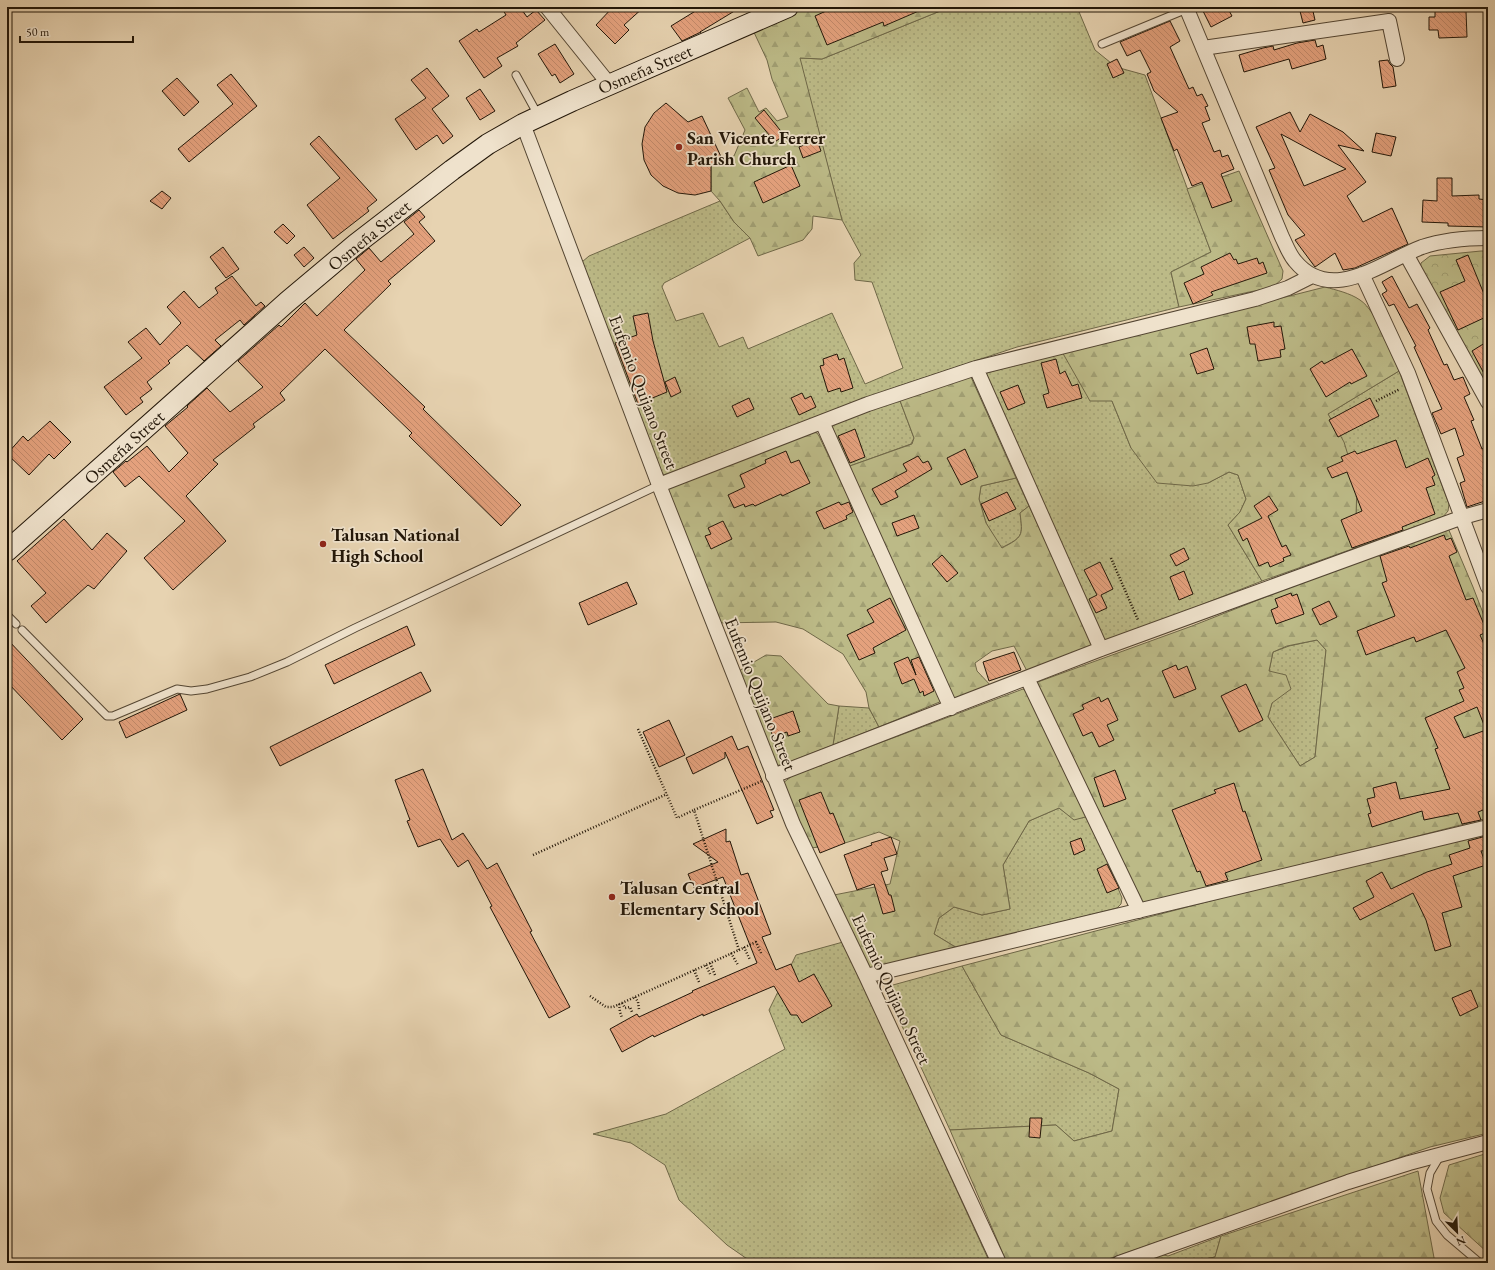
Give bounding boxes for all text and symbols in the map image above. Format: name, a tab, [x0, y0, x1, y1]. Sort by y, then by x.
scale bar	[20, 18, 133, 44]
text: 50 m	[26, 24, 50, 40]
street label: Osmeña Street	[594, 39, 696, 99]
place label: San Vicente Ferrer Parish Church	[687, 126, 826, 170]
marker: San Vicente Ferrer Parish Church	[674, 142, 684, 152]
street label: Osmeña Street	[323, 194, 416, 276]
street label: Eufemio Quijano Street	[604, 312, 684, 473]
street label: Osmeña Street	[79, 405, 169, 489]
place label: Talusan National High School	[331, 523, 460, 567]
marker: Talusan National High School	[318, 539, 328, 549]
street label: Eufemio Quijano Street	[720, 614, 802, 774]
place label: Talusan Central Elementary School	[620, 876, 759, 920]
marker: Talusan Central Elementary School	[607, 892, 617, 902]
street label: Eufemio Quijano Street	[847, 910, 937, 1068]
north arrow	[1437, 1212, 1477, 1252]
text: N	[1454, 1233, 1468, 1249]

